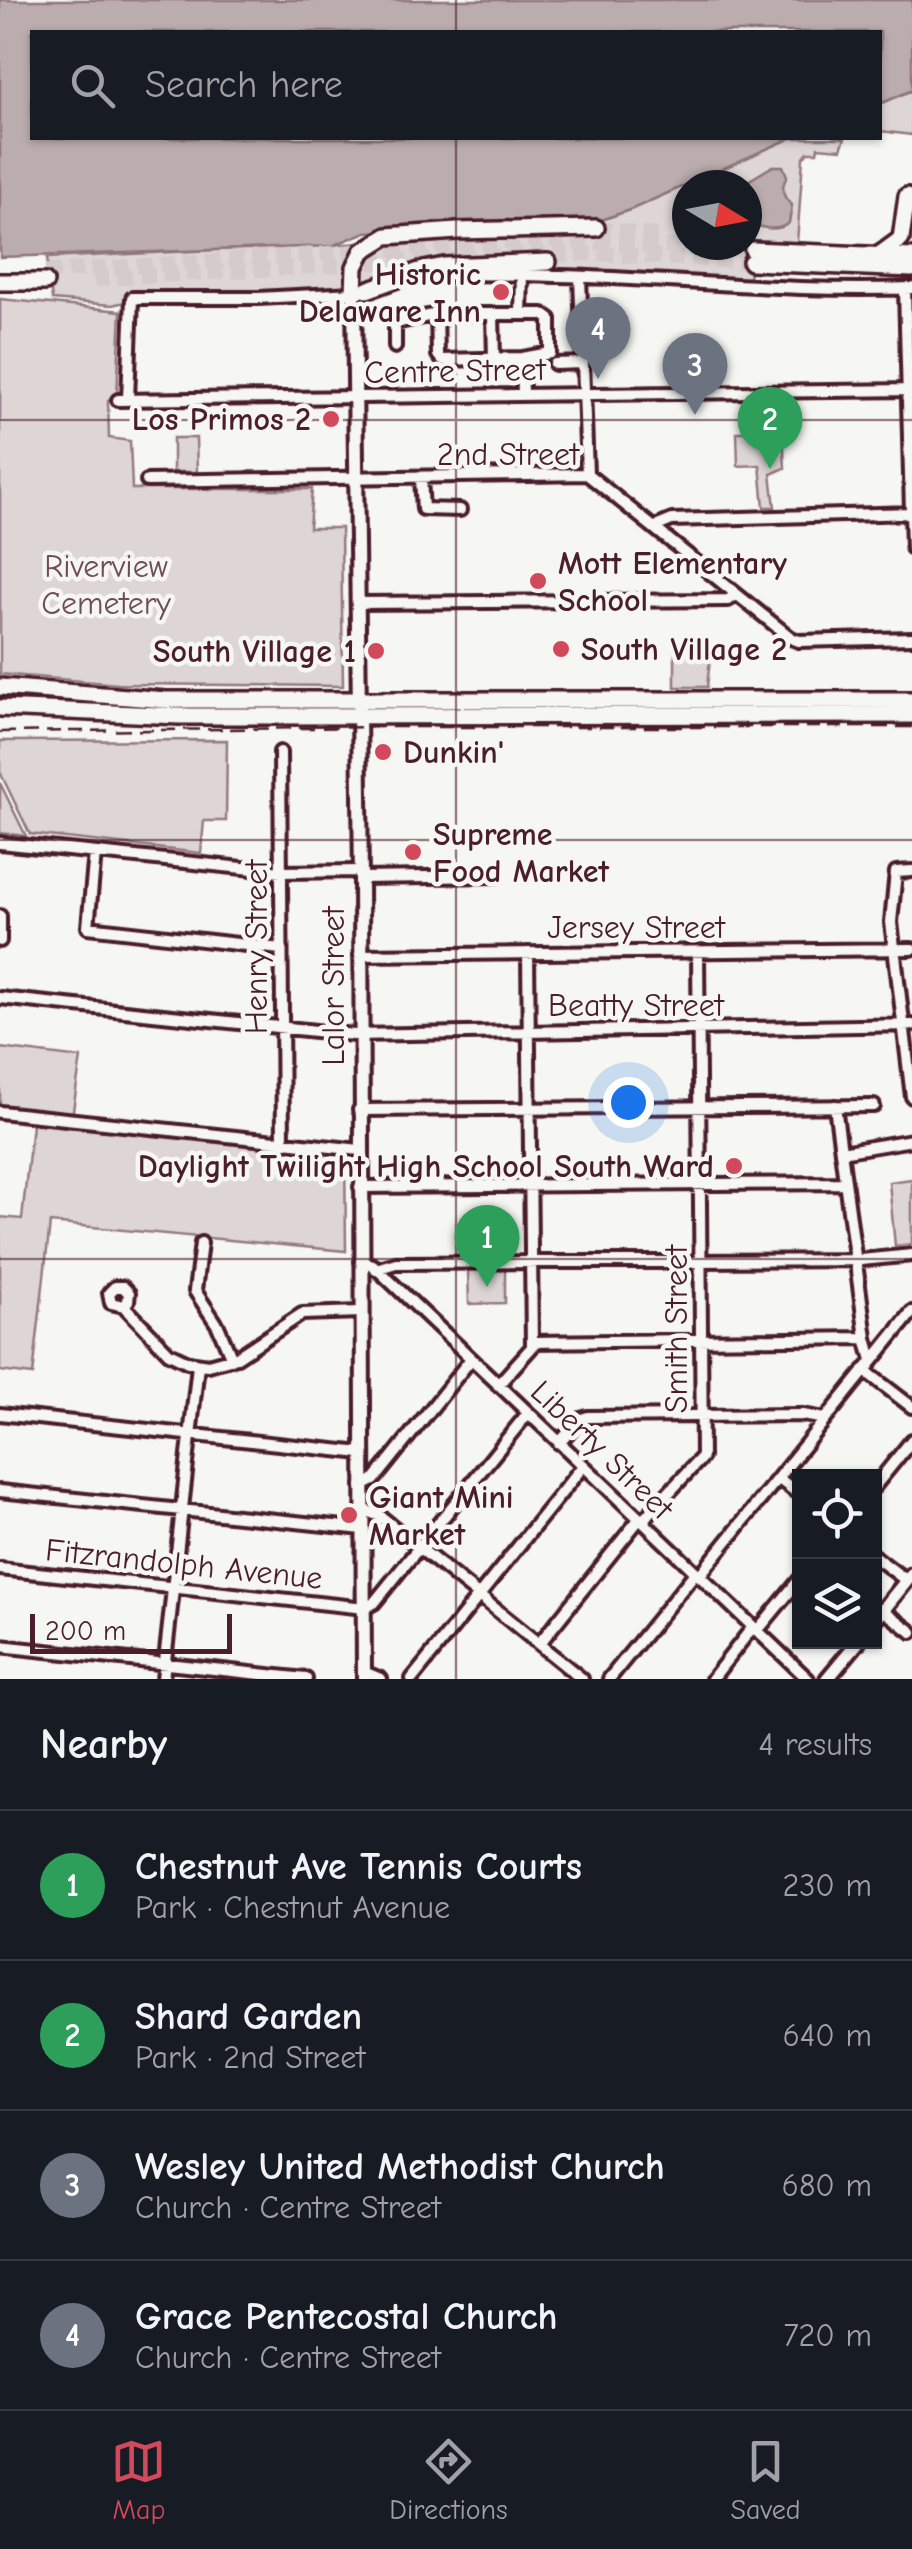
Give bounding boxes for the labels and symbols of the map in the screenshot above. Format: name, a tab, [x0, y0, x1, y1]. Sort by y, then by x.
north arrow	[672, 170, 762, 260]
place label: Historic Delaware Inn	[299, 256, 481, 330]
marker: Historic Delaware Inn	[490, 281, 512, 303]
pin: 4	[566, 296, 630, 379]
pin: 3	[662, 332, 728, 415]
street label: Centre Street	[364, 351, 547, 391]
pin: 2	[738, 386, 802, 469]
place label: Los Primos 2	[132, 401, 311, 438]
marker: Los Primos 2	[320, 408, 342, 430]
street label: 2nd Street	[437, 436, 580, 473]
place label: Mott Elementary School	[558, 545, 787, 619]
park label: Riverview Cemetery	[41, 548, 171, 622]
marker: Mott Elementary School	[527, 570, 549, 592]
place label: South Village 2	[581, 631, 787, 668]
place label: South Village 1	[153, 633, 356, 670]
marker: South Village 2	[550, 638, 572, 660]
marker: South Village 1	[365, 640, 387, 662]
place label: Dunkin'	[403, 734, 504, 771]
marker: Dunkin'	[372, 741, 394, 763]
place label: Supreme Food Market	[433, 816, 610, 890]
marker: Supreme Food Market	[402, 841, 424, 863]
street label: Henry Street	[238, 859, 275, 1034]
street label: Lalor Street	[315, 905, 352, 1066]
street label: Jersey Street	[547, 909, 726, 946]
street label: Beatty Street	[548, 987, 725, 1024]
your location	[603, 1077, 654, 1128]
place label: Daylight Twilight High School South Ward	[138, 1148, 714, 1185]
marker: Daylight Twilight High School South Ward	[723, 1155, 745, 1177]
pin: 1	[454, 1204, 520, 1287]
street label: Smith Street	[658, 1244, 695, 1413]
street label: Liberty Street	[523, 1373, 681, 1528]
place label: Giant Mini Market	[369, 1479, 514, 1553]
marker: Giant Mini Market	[338, 1504, 360, 1526]
street label: Fitzrandolph Avenue	[44, 1531, 324, 1597]
scale bar	[30, 1609, 232, 1654]

